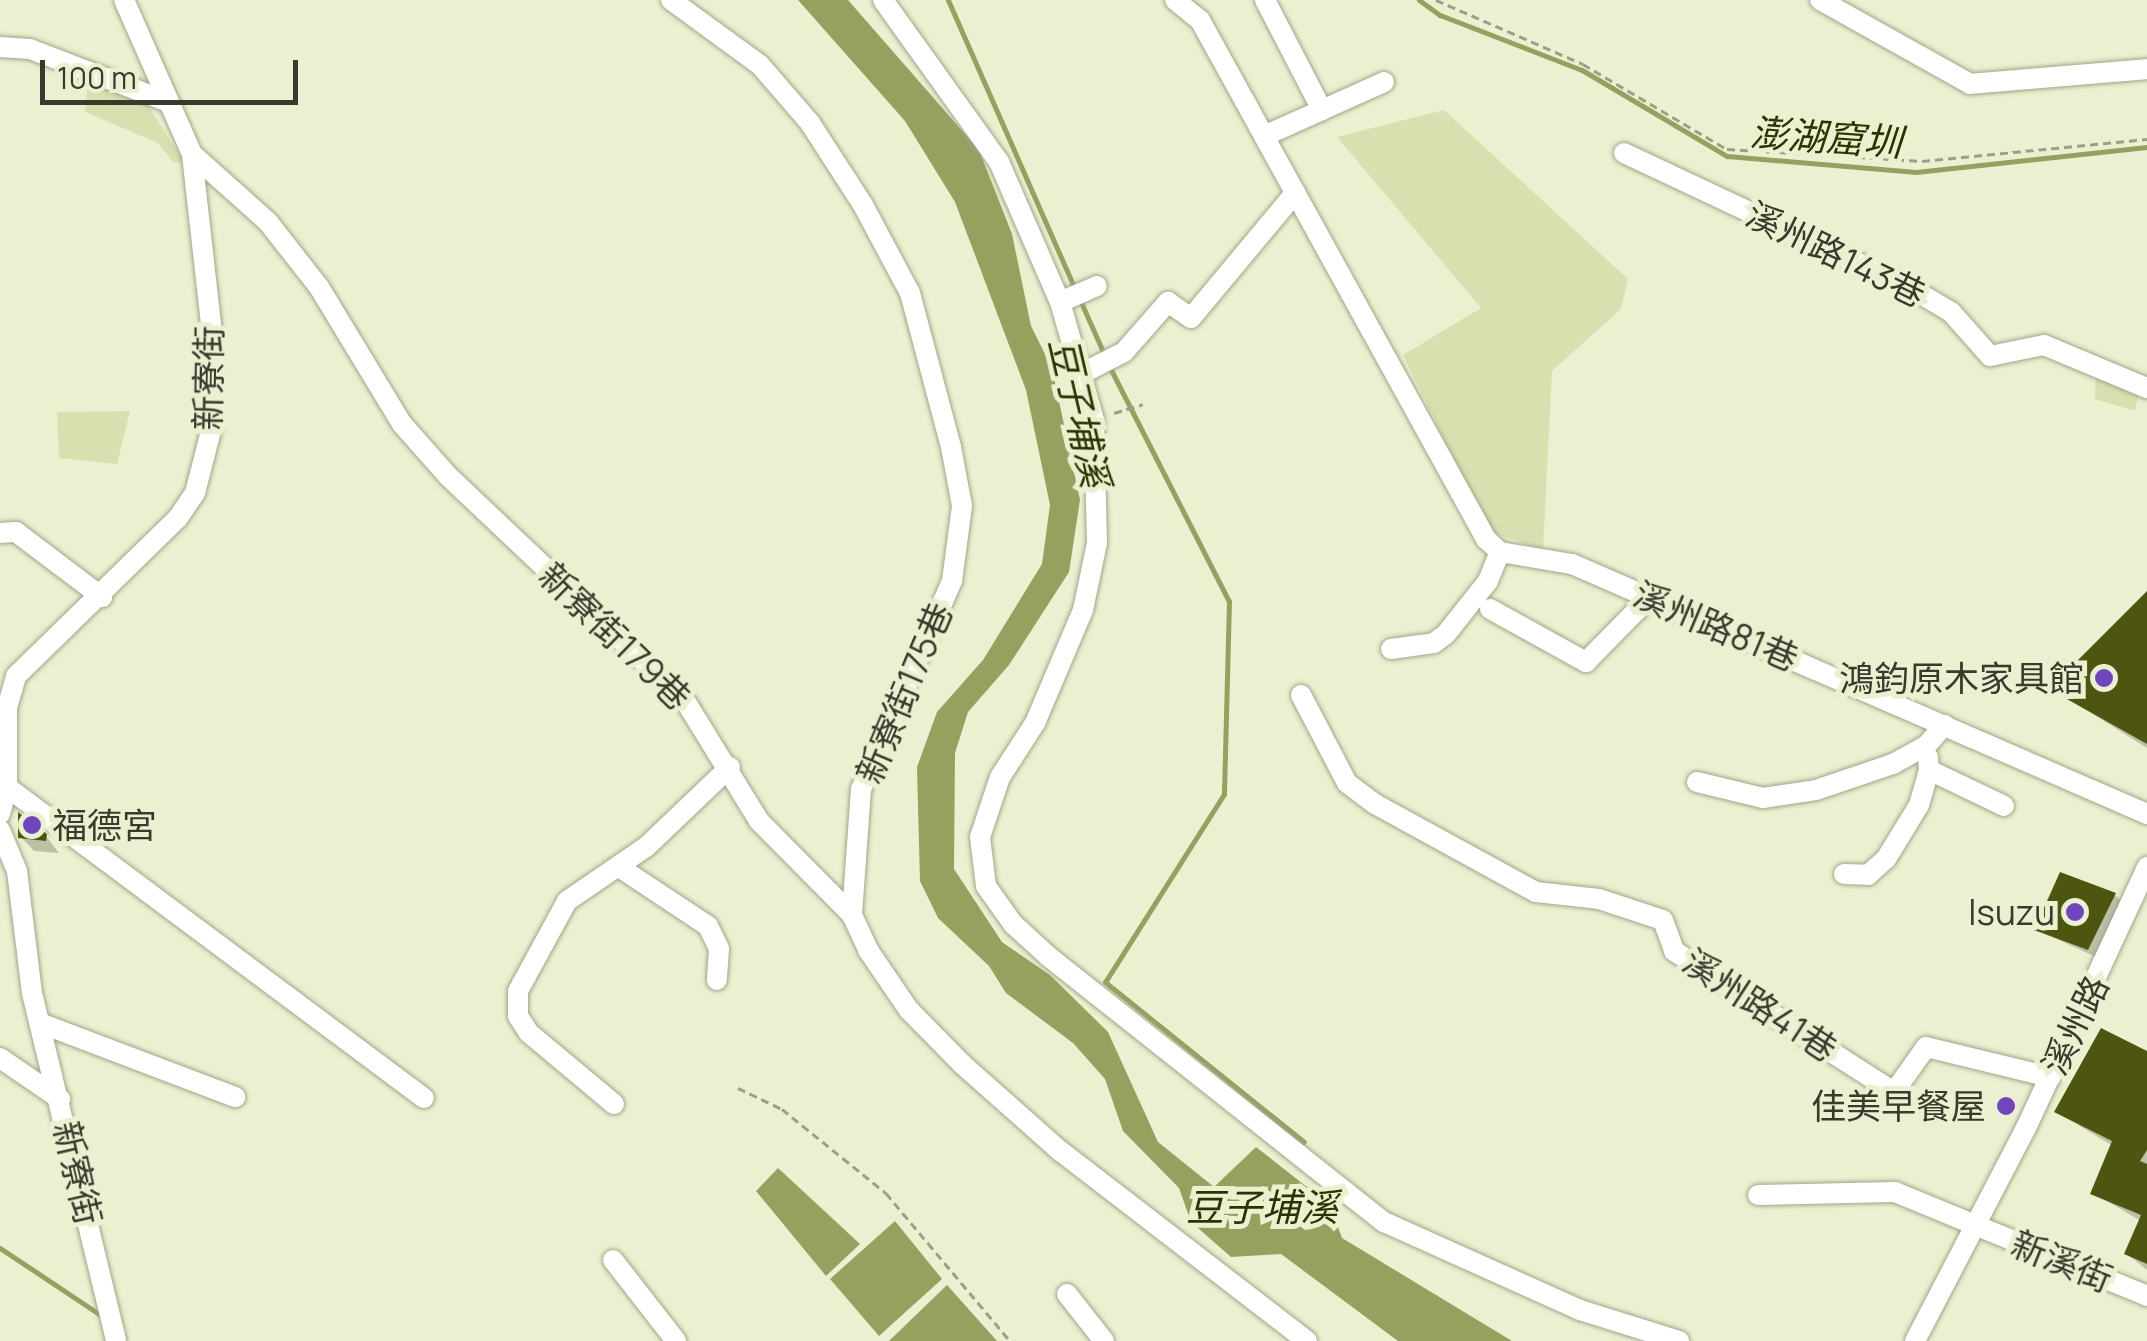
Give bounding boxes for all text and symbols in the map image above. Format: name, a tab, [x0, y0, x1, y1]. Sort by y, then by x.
scale bar	[45, 40, 302, 102]
text: 100 m	[57, 57, 137, 98]
water label: 澎湖窟圳	[1749, 109, 1903, 165]
street label: 溪州路143巷	[1740, 193, 1932, 315]
street label: 新寮街	[186, 325, 230, 431]
water label: 豆子埔溪	[1041, 333, 1119, 491]
street label: 新寮街179巷	[531, 554, 699, 718]
street label: 溪州路81巷	[1628, 573, 1804, 679]
street label: 新寮街175巷	[847, 597, 961, 789]
place label: 鴻鈞原木家具館	[1839, 657, 2084, 699]
marker: 鴻鈞原木家具館	[2093, 667, 2115, 689]
place label: 福德宮	[52, 804, 157, 846]
marker: 福德宮	[21, 814, 43, 836]
place label: Isuzu	[1968, 891, 2055, 933]
marker: Isuzu	[2064, 901, 2086, 923]
street label: 溪州路41巷	[1675, 940, 1845, 1070]
street label: 溪州路	[2033, 969, 2117, 1081]
place label: 佳美早餐屋	[1811, 1085, 1986, 1127]
marker: 佳美早餐屋	[1995, 1095, 2017, 1117]
street label: 新寮街	[46, 1117, 110, 1229]
water label: 豆子埔溪	[1186, 1184, 1338, 1230]
street label: 新溪街	[2005, 1222, 2119, 1300]

